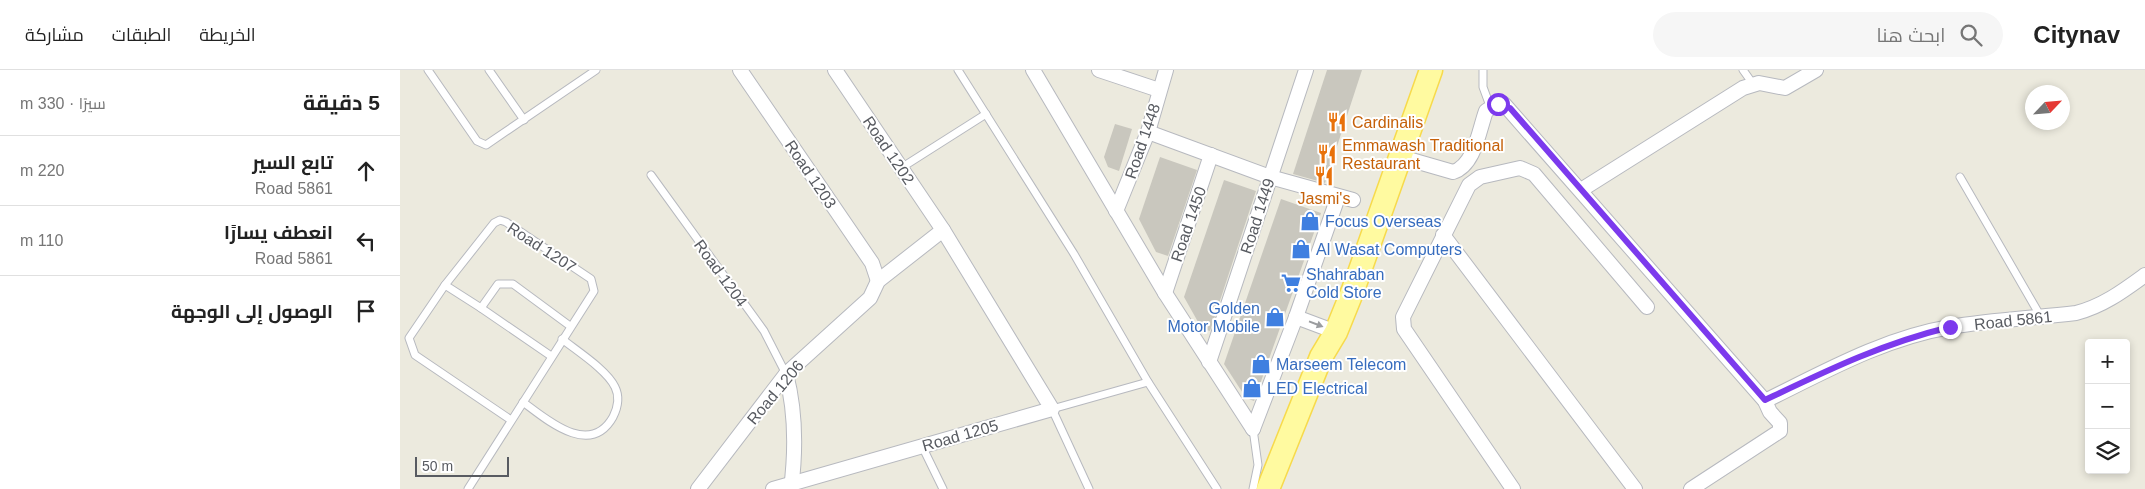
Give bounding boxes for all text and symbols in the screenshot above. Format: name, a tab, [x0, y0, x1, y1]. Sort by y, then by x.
search box	[1653, 12, 2003, 57]
icon: search	[1957, 21, 1985, 49]
text: Citynav	[2033, 21, 2120, 48]
text: مشاركة	[25, 25, 84, 45]
text: الطبقات	[112, 25, 171, 45]
text: الخريطة	[199, 25, 256, 45]
text: ابحث هنا	[1877, 25, 1945, 46]
north arrow	[2025, 85, 2070, 130]
text: 5 دقيقة	[303, 91, 380, 114]
route start	[1487, 93, 1510, 116]
text: سيرًا · 330 m	[20, 95, 106, 112]
street label: Road 1448	[1122, 101, 1163, 181]
restaurant icon: Cardinalis	[1326, 111, 1348, 133]
street label: Road 1202	[860, 113, 918, 188]
place label: Cardinalis	[1352, 114, 1423, 131]
street label: Road 1203	[782, 137, 840, 212]
place label: Emmawash Traditional Restaurant	[1342, 137, 1504, 172]
restaurant icon: Emmawash Traditional Restaurant	[1316, 143, 1338, 165]
text: تابع السير	[252, 152, 333, 173]
icon: ahead	[352, 157, 380, 185]
text: 220 m	[20, 162, 64, 179]
restaurant icon: Jasmi's	[1313, 165, 1335, 187]
street label: Road 1449	[1237, 176, 1278, 256]
text: Road 5861	[255, 180, 333, 197]
street label: Road 1450	[1168, 184, 1209, 264]
place label: Jasmi's	[1298, 190, 1350, 207]
shop icon: Focus Overseas	[1299, 210, 1321, 232]
place label: Focus Overseas	[1325, 213, 1441, 230]
street label: Road 1207	[504, 219, 579, 276]
text: انعطف يسارًا	[224, 222, 333, 243]
icon: left	[352, 227, 380, 255]
text: 110 m	[20, 232, 63, 249]
street label: Road 1204	[691, 237, 751, 310]
shop icon: Al Wasat Computers	[1290, 238, 1312, 260]
place label: Al Wasat Computers	[1316, 241, 1462, 258]
text: Road 5861	[255, 250, 333, 267]
place label: Shahraban Cold Store	[1306, 266, 1384, 301]
supermarket icon: Shahraban Cold Store	[1280, 272, 1302, 294]
icon: arrive	[352, 297, 380, 325]
place label: Golden Motor Mobile	[1168, 300, 1260, 335]
text: الوصول إلى الوجهة	[171, 301, 333, 322]
shop icon: Golden Motor Mobile	[1264, 306, 1286, 328]
street label: Road 5861	[1973, 308, 2053, 333]
route end	[1939, 316, 1962, 339]
one-way arrow	[1309, 320, 1324, 328]
map controls	[2085, 339, 2130, 474]
button: +	[2085, 339, 2130, 384]
shop icon: Marseem Telecom	[1250, 353, 1272, 375]
place label: Marseem Telecom	[1276, 356, 1406, 373]
street label: Road 1206	[744, 357, 807, 428]
shop icon: LED Electrical	[1241, 377, 1263, 399]
place label: LED Electrical	[1267, 380, 1367, 397]
button: −	[2085, 384, 2130, 429]
street label: Road 1205	[920, 416, 1000, 454]
button: layers	[2085, 429, 2130, 474]
scale bar	[415, 454, 509, 477]
text: 50 m	[422, 458, 453, 474]

